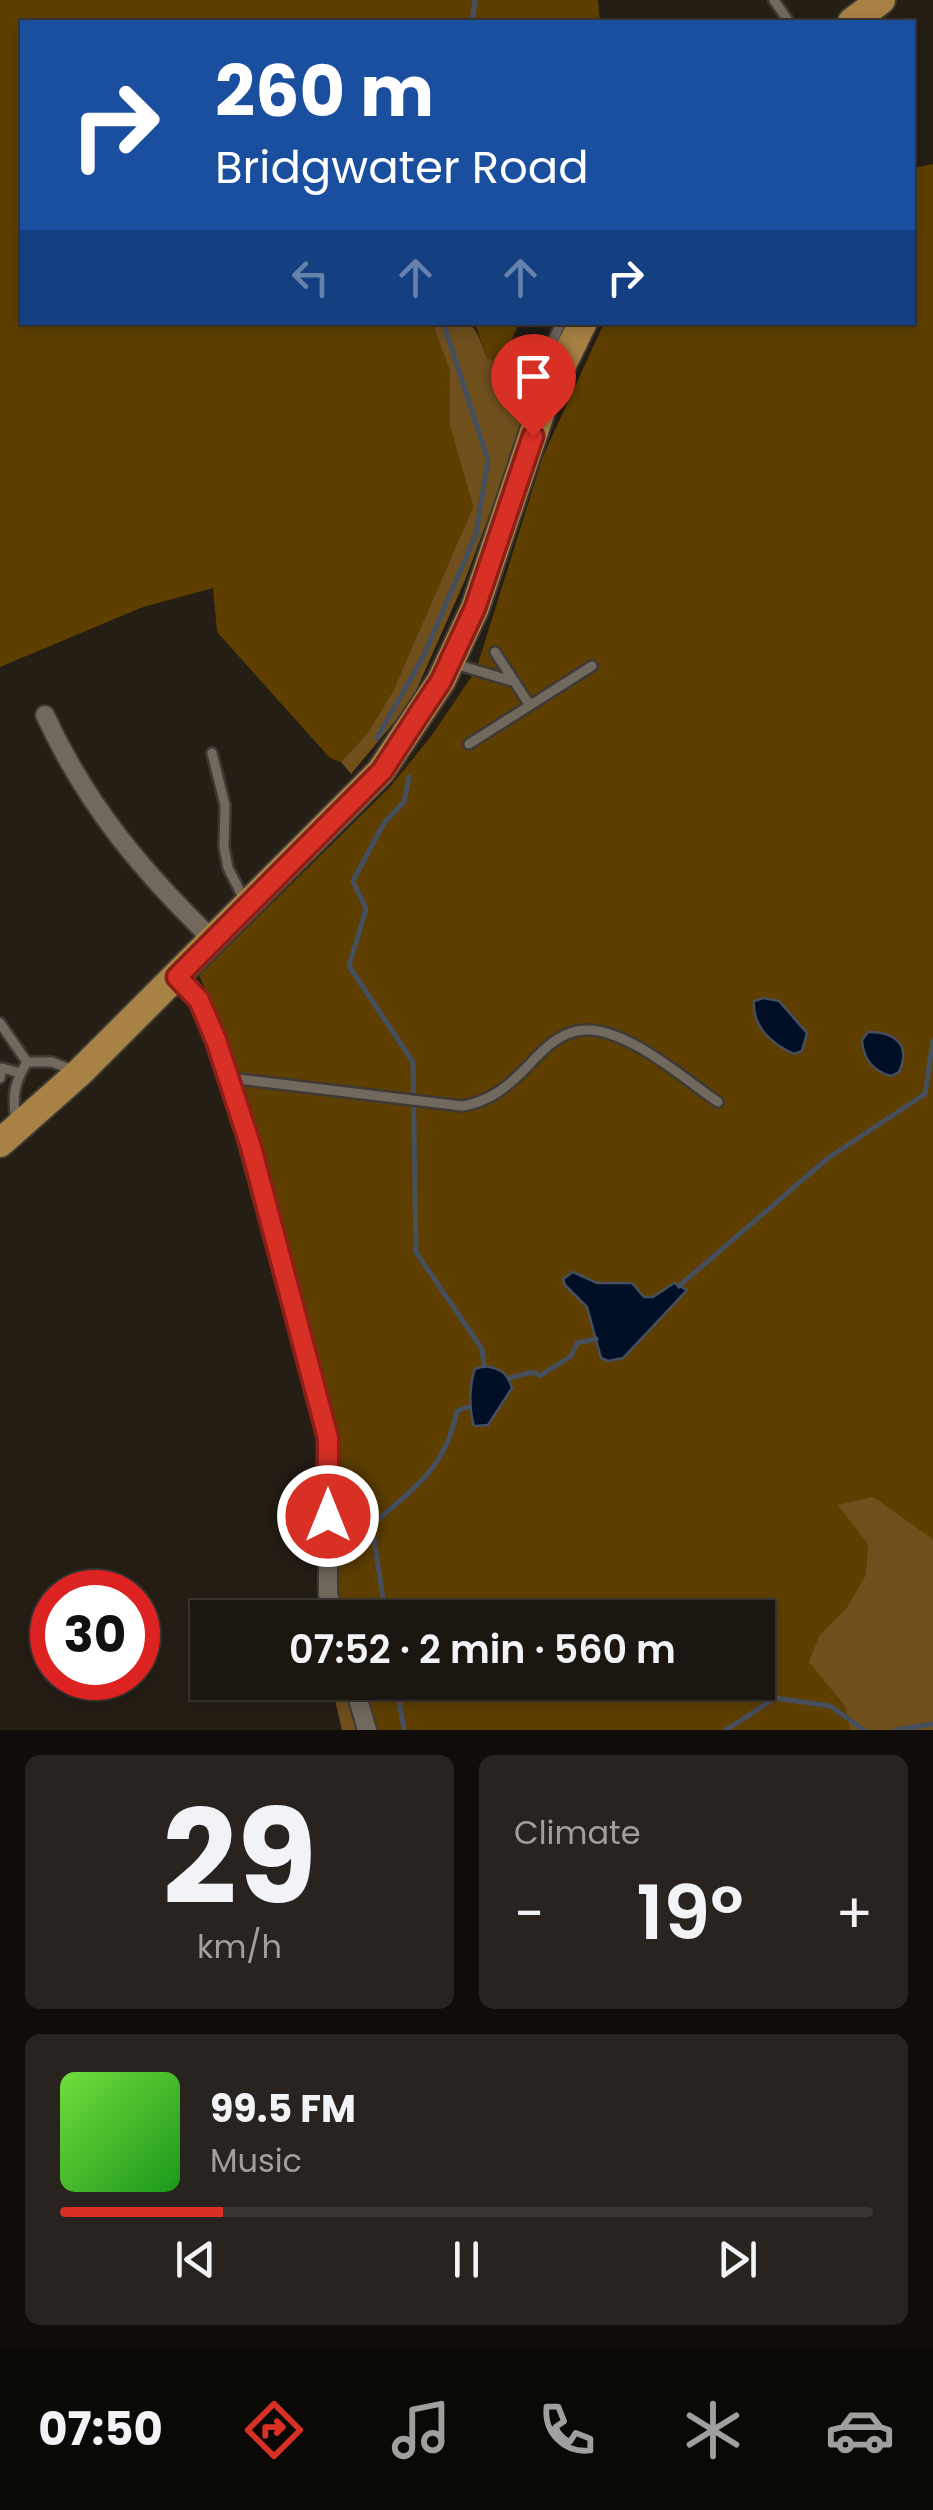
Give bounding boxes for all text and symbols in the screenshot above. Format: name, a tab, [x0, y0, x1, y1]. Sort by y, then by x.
text: 260 m	[215, 42, 434, 141]
icon: right	[50, 60, 180, 190]
text: Bridgwater Road	[215, 136, 589, 199]
icon: left	[283, 250, 338, 305]
icon: ahead	[388, 250, 443, 305]
icon: ahead	[493, 250, 548, 305]
icon: right	[598, 250, 653, 305]
pin	[491, 334, 576, 437]
icon: arrive	[506, 349, 561, 404]
position arrow	[276, 1464, 380, 1568]
speed limit sign: 30	[30, 1570, 160, 1700]
text: 07:52 · 2 min · 560 m	[289, 1623, 676, 1676]
text: 29	[162, 1766, 317, 1949]
text: Climate	[514, 1810, 641, 1855]
text: 19°	[636, 1860, 744, 1965]
text: −	[514, 1875, 544, 1952]
text: +	[835, 1875, 873, 1952]
text: km/h	[197, 1924, 282, 1969]
text: 99.5 FM	[210, 2082, 356, 2135]
text: Music	[210, 2138, 302, 2183]
icon: previous	[168, 2232, 223, 2287]
icon: pause	[439, 2232, 494, 2287]
icon: next	[710, 2232, 765, 2287]
icon: directions	[239, 2395, 309, 2465]
icon: music	[386, 2395, 456, 2465]
icon: phone	[532, 2395, 602, 2465]
icon: climate	[678, 2395, 748, 2465]
icon: car	[825, 2395, 895, 2465]
text: 07:50	[38, 2398, 163, 2461]

